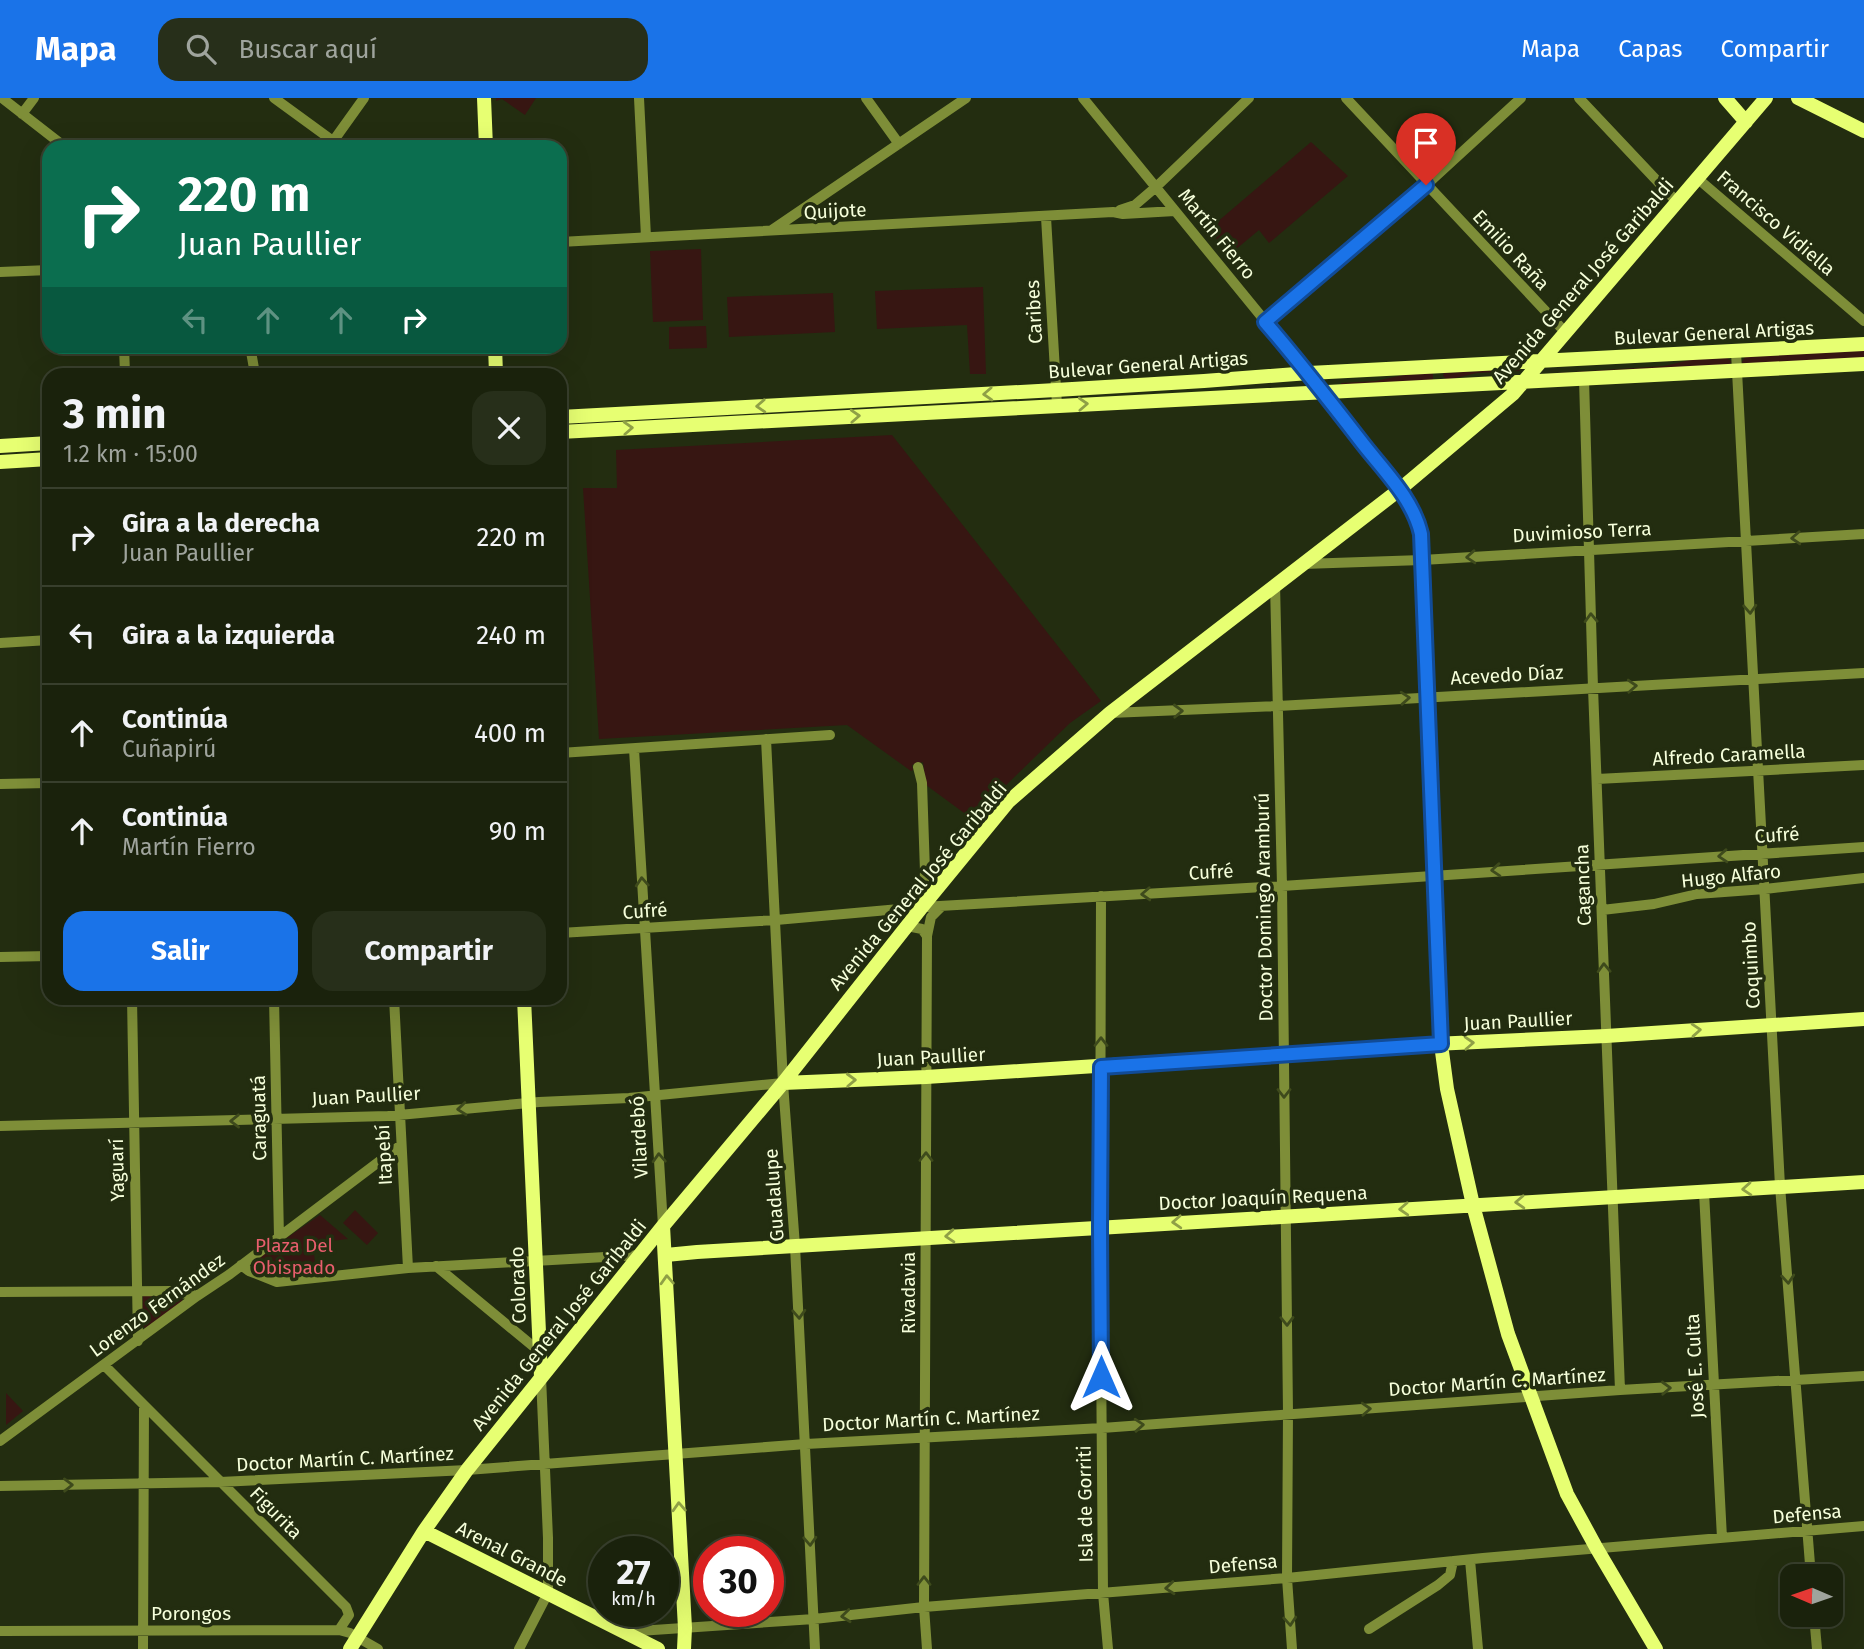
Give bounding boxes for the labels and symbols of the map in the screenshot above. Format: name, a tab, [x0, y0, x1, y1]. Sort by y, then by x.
pin	[1396, 113, 1456, 185]
street label: Francisco Vidiella	[1712, 165, 1840, 281]
street label: Avenida General José Garibaldi	[1488, 174, 1678, 388]
street label: Martín Fierro	[1173, 184, 1261, 284]
street label: Quijote	[803, 198, 867, 224]
street label: Emilio Raña	[1468, 205, 1554, 295]
street label: Caribes	[1021, 279, 1047, 345]
street label: Bulevar General Artigas	[1613, 316, 1815, 350]
street label: Bulevar General Artigas	[1047, 347, 1249, 383]
one-way arrow	[982, 386, 993, 401]
one-way arrow	[1077, 397, 1088, 412]
one-way arrow	[755, 399, 766, 414]
one-way arrow	[850, 408, 861, 423]
one-way arrow	[623, 421, 634, 436]
street label: Duvimioso Terra	[1512, 517, 1652, 547]
one-way arrow	[1790, 530, 1801, 545]
one-way arrow	[1465, 549, 1476, 564]
one-way arrow	[1743, 604, 1758, 615]
one-way arrow	[1583, 613, 1598, 624]
street label: Acevedo Díaz	[1450, 661, 1564, 689]
one-way arrow	[1627, 679, 1638, 694]
one-way arrow	[1400, 691, 1411, 706]
one-way arrow	[1172, 703, 1183, 718]
street label: Alfredo Caramella	[1652, 740, 1806, 770]
street label: Avenida General José Garibaldi	[824, 777, 1012, 995]
street label: Doctor Domingo Aramburú	[1251, 792, 1277, 1022]
street label: Cufré	[1754, 822, 1800, 848]
street label: Cagancha	[1570, 844, 1596, 926]
one-way arrow	[1717, 848, 1728, 863]
street label: Cufré	[1188, 859, 1234, 885]
street label: Hugo Alfaro	[1680, 859, 1782, 893]
one-way arrow	[1490, 863, 1501, 878]
one-way arrow	[635, 876, 650, 887]
one-way arrow	[1141, 886, 1152, 901]
street label: Cufré	[622, 898, 668, 924]
street label: Coquimbo	[1737, 921, 1765, 1009]
one-way arrow	[1596, 962, 1611, 973]
street label: Juan Paullier	[1463, 1007, 1574, 1035]
one-way arrow	[1691, 1023, 1702, 1038]
one-way arrow	[1464, 1035, 1475, 1050]
one-way arrow	[1093, 1036, 1109, 1047]
street label: Juan Paullier	[876, 1043, 987, 1071]
one-way arrow	[846, 1073, 857, 1088]
street label: Caraguatá	[247, 1075, 271, 1161]
street label: Juan Paullier	[311, 1082, 422, 1110]
one-way arrow	[1276, 1088, 1292, 1099]
street label: Vilardebó	[625, 1095, 653, 1179]
one-way arrow	[456, 1101, 467, 1116]
one-way arrow	[229, 1113, 240, 1128]
street label: Itapebí	[371, 1124, 397, 1186]
street label: Yaguarí	[105, 1138, 129, 1202]
street label: Guadalupe	[759, 1148, 789, 1242]
one-way arrow	[652, 1152, 667, 1163]
one-way arrow	[918, 1152, 934, 1162]
street label: Doctor Joaquín Requena	[1158, 1181, 1368, 1215]
one-way arrow	[1741, 1181, 1752, 1196]
one-way arrow	[1514, 1195, 1525, 1210]
one-way arrow	[1399, 1201, 1410, 1216]
one-way arrow	[1171, 1214, 1182, 1229]
street label: Avenida General José Garibaldi	[467, 1215, 651, 1435]
one-way arrow	[944, 1229, 955, 1244]
park label: Plaza Del Obispado	[253, 1234, 335, 1279]
street label: Colorado	[505, 1246, 531, 1324]
street label: Lorenzo Fernández	[85, 1248, 229, 1362]
street label: Rivadavia	[897, 1252, 920, 1334]
one-way arrow	[660, 1274, 675, 1285]
one-way arrow	[1780, 1274, 1795, 1285]
one-way arrow	[791, 1309, 806, 1320]
street label: José E. Culta	[1681, 1313, 1709, 1419]
one-way arrow	[1279, 1316, 1295, 1326]
position arrow	[1064, 1340, 1138, 1414]
street label: Doctor Martín C. Martínez	[1388, 1363, 1606, 1401]
one-way arrow	[1661, 1380, 1672, 1395]
street label: Doctor Martín C. Martínez	[822, 1402, 1040, 1436]
one-way arrow	[1361, 1402, 1372, 1417]
one-way arrow	[1134, 1418, 1145, 1433]
street label: Doctor Martín C. Martínez	[236, 1442, 454, 1476]
street label: Isla de Gorriti	[1072, 1445, 1098, 1563]
one-way arrow	[63, 1477, 74, 1492]
street label: Figurita	[245, 1482, 307, 1544]
street label: Defensa	[1771, 1500, 1843, 1528]
one-way arrow	[672, 1502, 687, 1513]
street label: Arenal Grande	[453, 1516, 571, 1592]
speed limit sign: 30	[693, 1536, 784, 1627]
one-way arrow	[803, 1536, 818, 1547]
street label: Defensa	[1207, 1550, 1279, 1578]
north arrow	[1780, 1564, 1843, 1628]
one-way arrow	[916, 1575, 932, 1586]
one-way arrow	[1164, 1580, 1175, 1595]
street label: Porongos	[151, 1602, 231, 1625]
one-way arrow	[840, 1608, 851, 1623]
one-way arrow	[1282, 1616, 1297, 1627]

